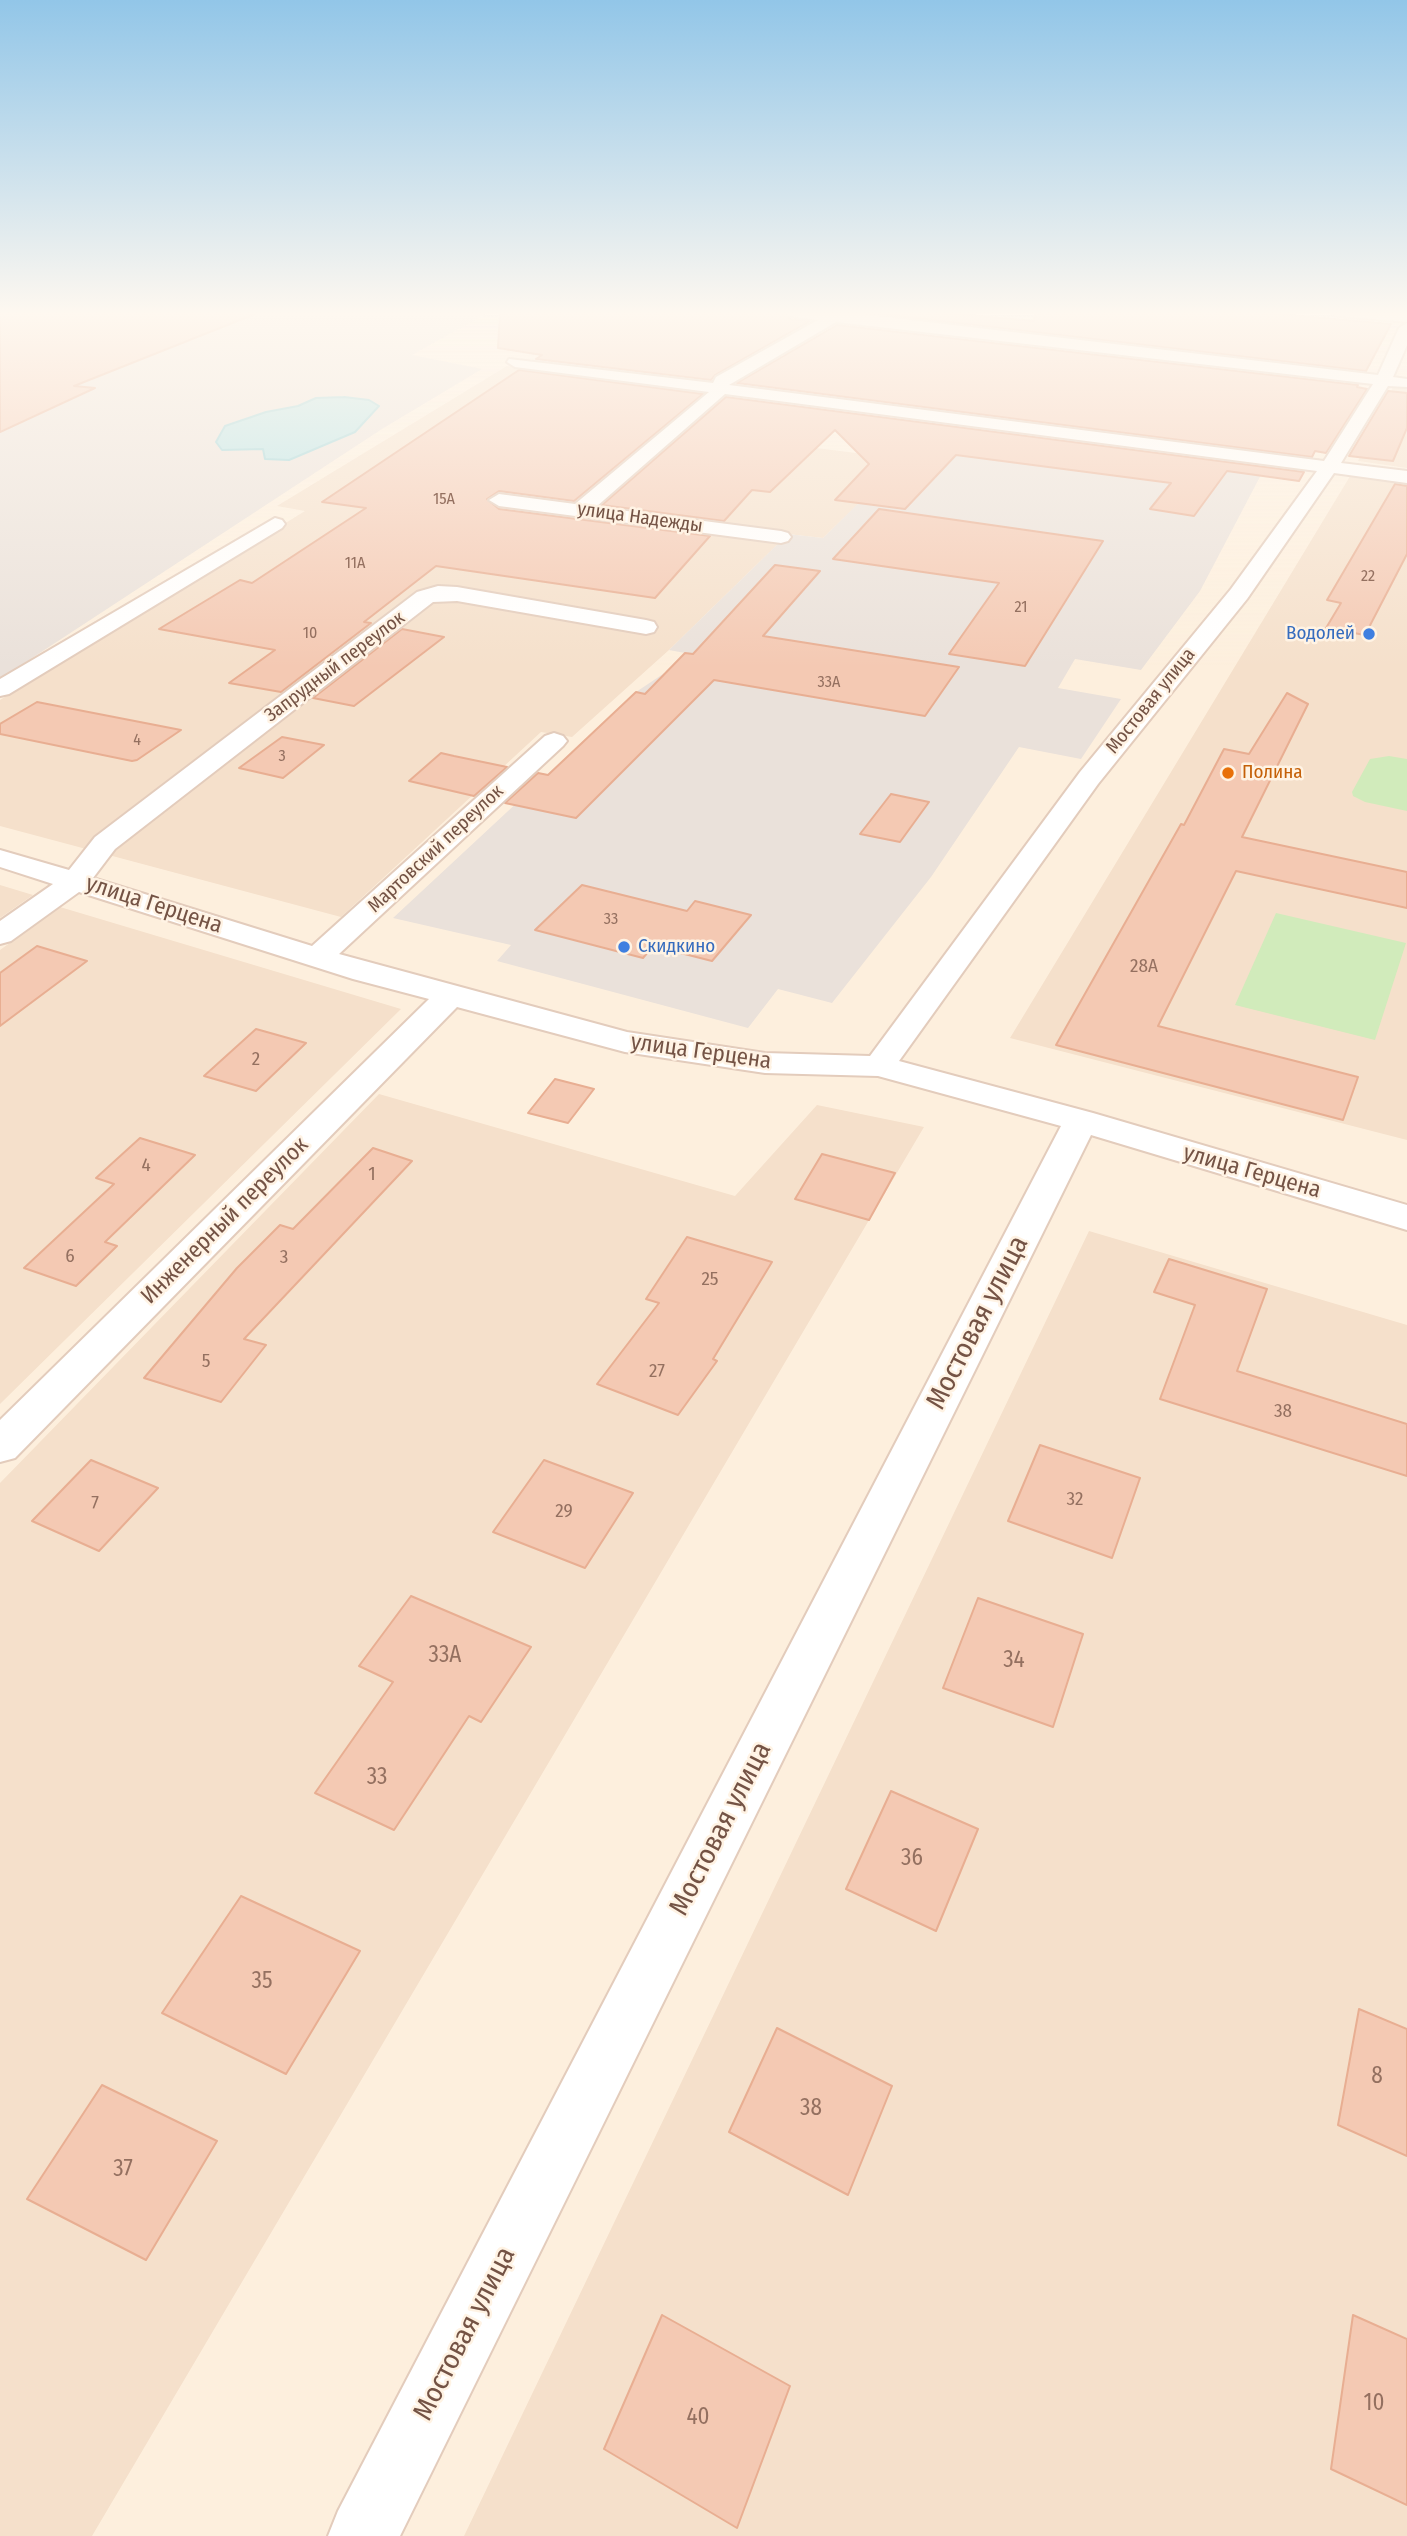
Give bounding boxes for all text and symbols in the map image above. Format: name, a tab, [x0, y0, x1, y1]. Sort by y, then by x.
house number: 15А	[433, 490, 455, 510]
street label: улица Надежды	[576, 498, 704, 538]
house number: 11А	[345, 554, 365, 574]
house number: 22	[1361, 567, 1375, 587]
house number: 21	[1015, 598, 1027, 618]
street label: Запрудный переулок	[260, 607, 410, 727]
place label: Водолей	[1286, 623, 1355, 645]
house number: 10	[303, 624, 317, 644]
marker: Водолей	[1361, 626, 1377, 642]
street label: Мостовая улица	[1102, 644, 1200, 758]
house number: 33А	[818, 673, 840, 693]
house number: 4	[133, 731, 141, 751]
house number: 3	[278, 747, 286, 767]
place label: Полина	[1242, 762, 1303, 784]
marker: Полина	[1220, 765, 1236, 781]
street label: Мартовский переулок	[364, 780, 508, 918]
street label: улица Герцена	[82, 870, 226, 940]
house number: 33	[604, 910, 618, 930]
place label: Скидкино	[638, 936, 715, 958]
marker: Скидкино	[616, 939, 632, 955]
house number: 28А	[1130, 956, 1158, 978]
street label: улица Герцена	[629, 1028, 773, 1076]
house number: 2	[252, 1049, 260, 1071]
street label: Инженерный переулок	[136, 1132, 314, 1310]
street label: улица Герцена	[1180, 1139, 1324, 1205]
house number: 4	[141, 1155, 151, 1177]
house number: 1	[368, 1164, 376, 1186]
street label: Мостовая улица	[920, 1231, 1036, 1415]
house number: 6	[65, 1246, 75, 1268]
house number: 3	[280, 1247, 288, 1269]
house number: 25	[701, 1269, 719, 1291]
house number: 5	[202, 1351, 210, 1373]
house number: 27	[649, 1361, 665, 1383]
house number: 38	[1274, 1401, 1292, 1423]
house number: 32	[1067, 1489, 1083, 1511]
house number: 7	[91, 1493, 99, 1515]
house number: 29	[555, 1501, 573, 1523]
house number: 33А	[429, 1642, 461, 1670]
house number: 34	[1003, 1647, 1025, 1675]
street label: Мостовая улица	[663, 1737, 779, 1921]
house number: 33	[367, 1764, 387, 1792]
house number: 36	[901, 1845, 923, 1873]
house number: 35	[252, 1968, 272, 1996]
house number: 8	[1371, 2063, 1383, 2091]
house number: 38	[800, 2095, 822, 2123]
house number: 37	[113, 2156, 133, 2184]
street label: Мостовая улица	[407, 2242, 523, 2426]
house number: 10	[1364, 2390, 1384, 2418]
house number: 40	[686, 2404, 710, 2432]

